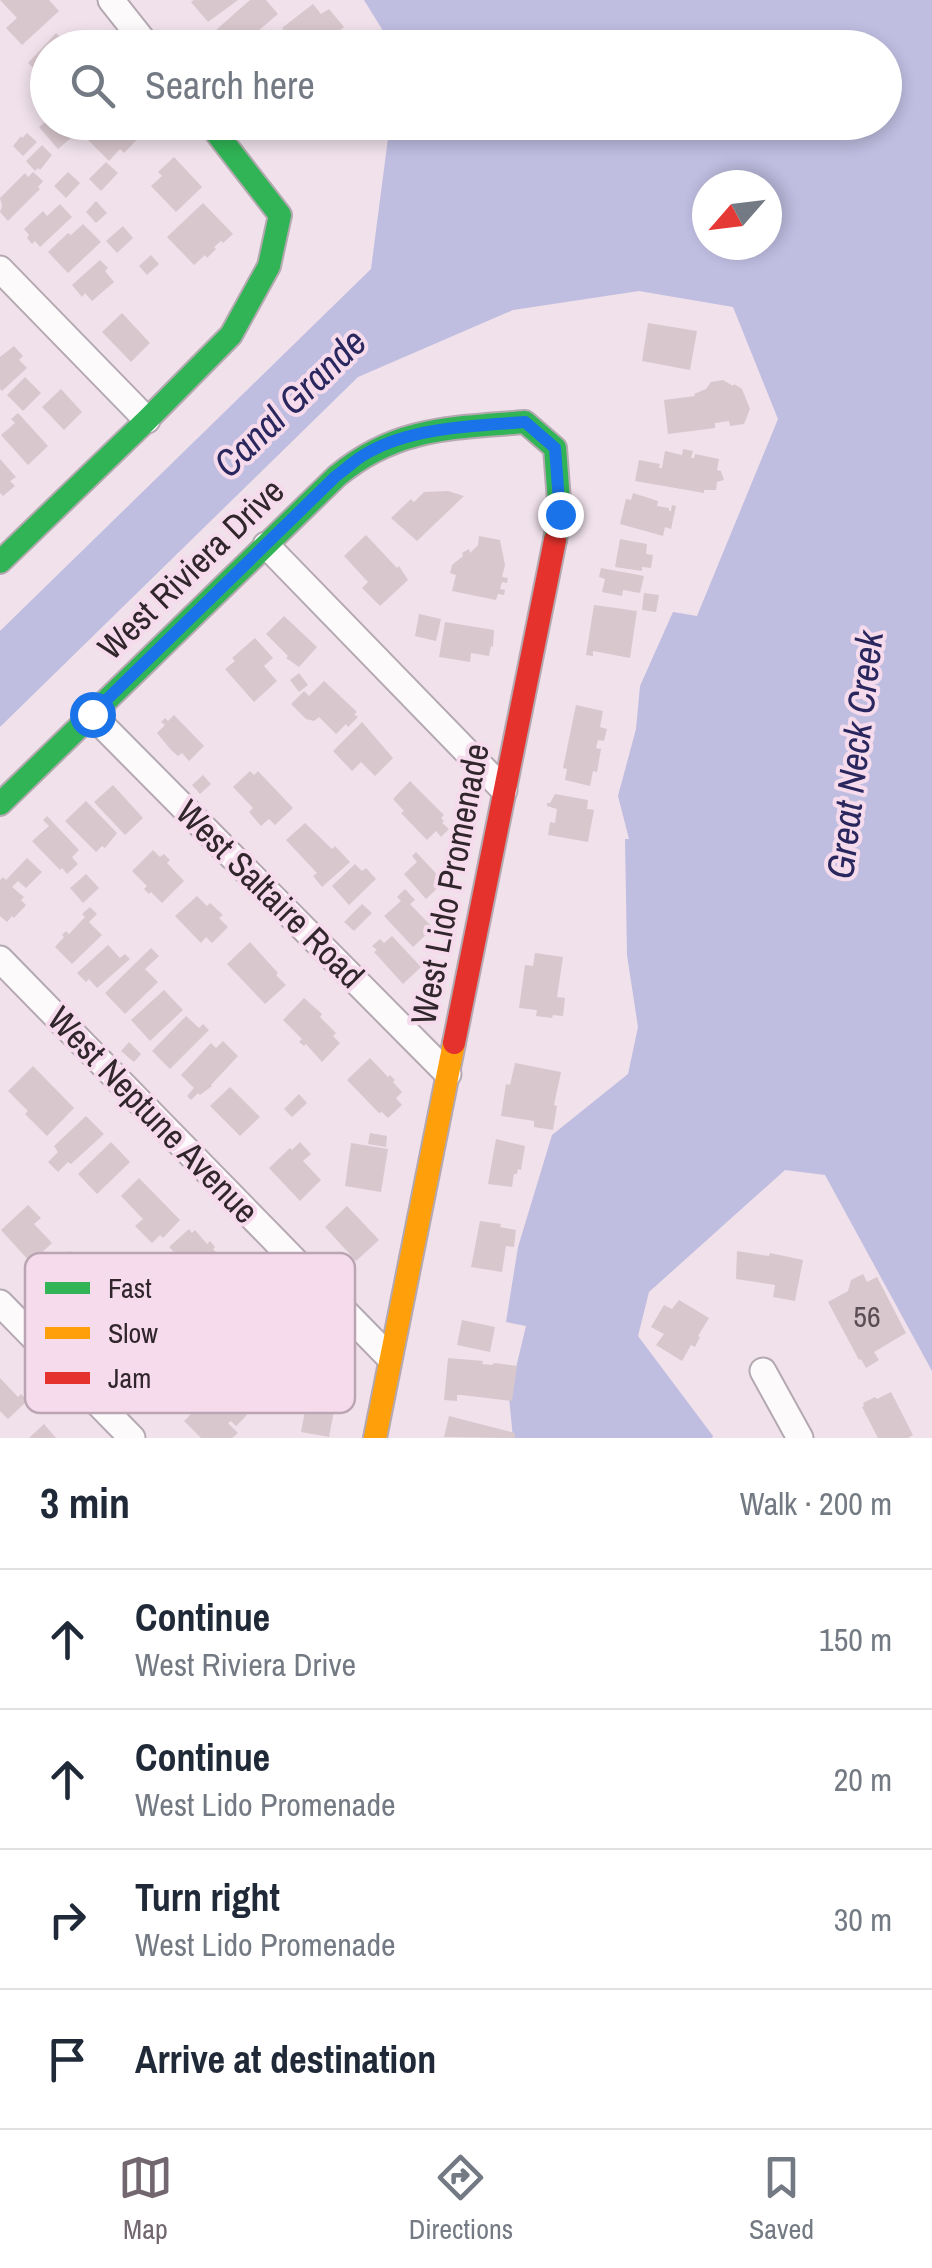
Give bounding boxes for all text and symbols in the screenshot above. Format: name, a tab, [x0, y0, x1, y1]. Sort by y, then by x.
search box	[30, 30, 902, 140]
icon: search	[65, 58, 120, 113]
text: Search here	[145, 60, 315, 111]
north arrow	[692, 170, 782, 260]
water label: Canal Grande	[202, 317, 377, 488]
street label: West Riviera Drive	[87, 468, 294, 670]
route end	[538, 492, 584, 538]
water label: Great Neck Creek	[814, 627, 895, 882]
route start	[70, 692, 116, 738]
street label: West Lido Promenade	[399, 740, 500, 1028]
street label: West Saltaire Road	[166, 789, 375, 998]
street label: West Neptune Avenue	[38, 996, 269, 1233]
legend	[25, 1253, 355, 1413]
text: Fast	[108, 1269, 152, 1307]
house number: 56	[853, 1296, 881, 1336]
text: Slow	[108, 1314, 158, 1352]
text: Jam	[108, 1359, 151, 1397]
text: 3 min	[40, 1475, 130, 1531]
text: Walk · 200 m	[740, 1482, 892, 1525]
text: Continue	[135, 1592, 270, 1643]
icon: ahead	[40, 1612, 95, 1667]
text: 150 m	[819, 1618, 892, 1661]
text: West Riviera Drive	[135, 1643, 356, 1686]
text: Continue	[135, 1732, 270, 1783]
icon: ahead	[40, 1752, 95, 1807]
text: 20 m	[834, 1758, 892, 1801]
text: West Lido Promenade	[135, 1783, 396, 1826]
text: Turn right	[135, 1872, 280, 1923]
icon: right	[40, 1892, 95, 1947]
text: 30 m	[834, 1898, 892, 1941]
text: West Lido Promenade	[135, 1923, 396, 1966]
icon: arrive	[40, 2032, 95, 2087]
text: Arrive at destination	[135, 2034, 436, 2085]
tab: Map	[118, 2150, 173, 2248]
tab: Directions	[409, 2150, 513, 2248]
tab: Saved	[749, 2150, 814, 2248]

